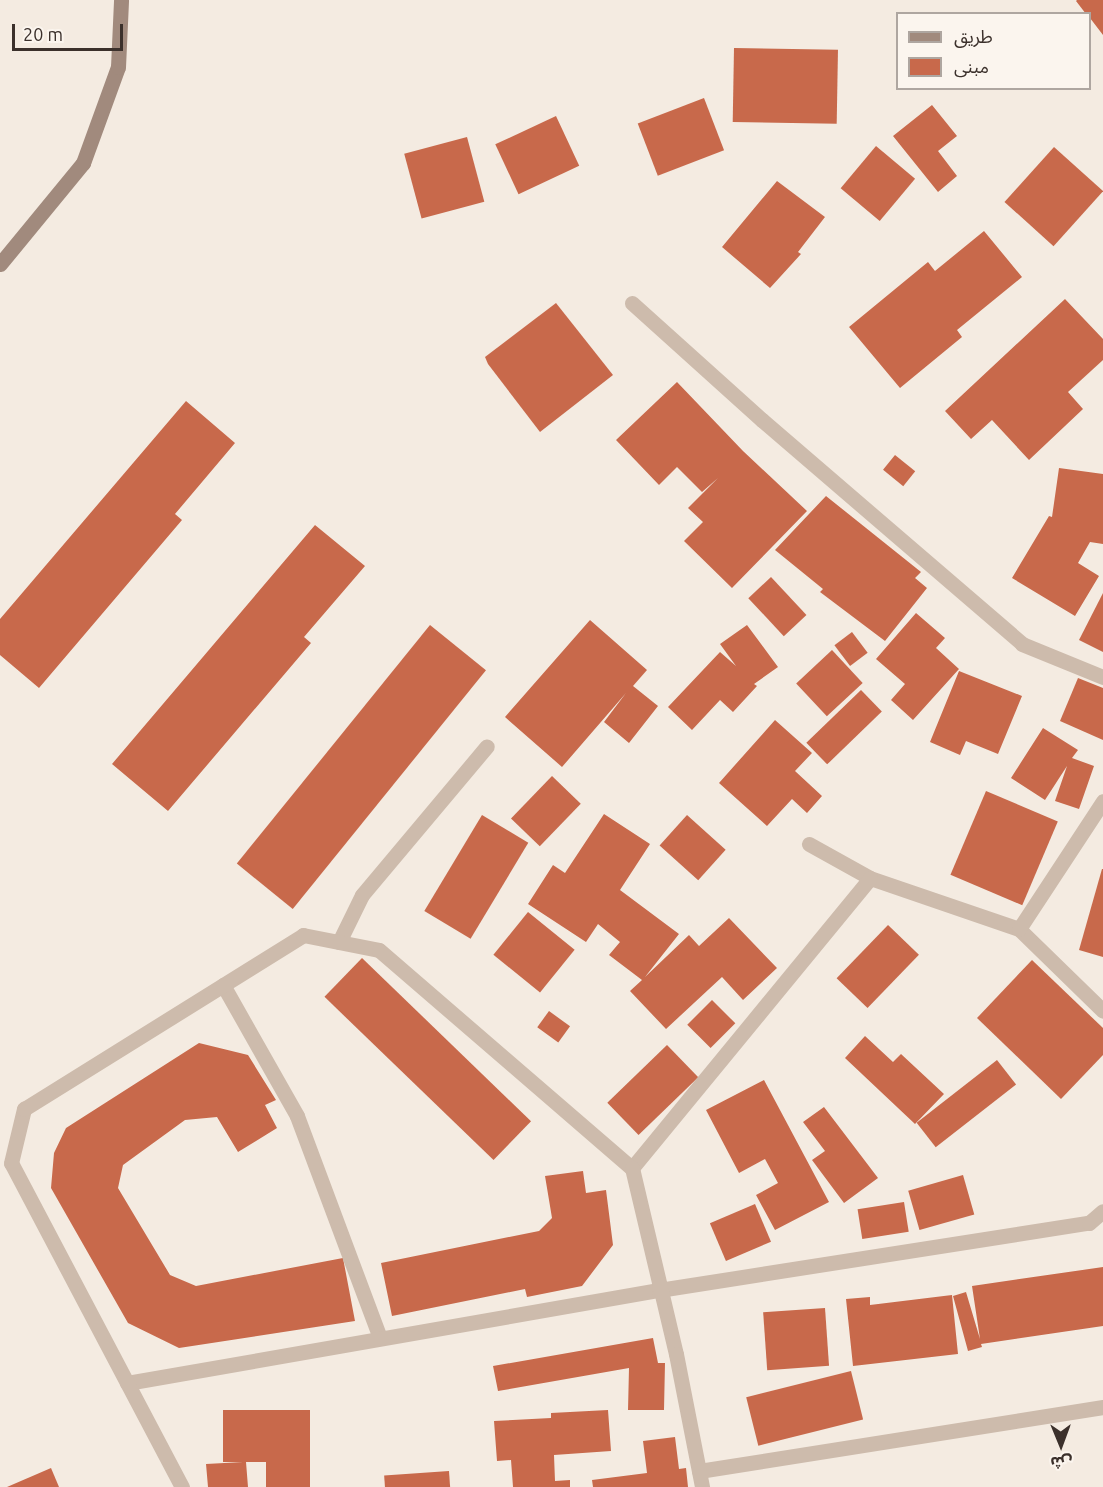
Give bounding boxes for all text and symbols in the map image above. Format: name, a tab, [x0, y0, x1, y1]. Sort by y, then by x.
scale bar	[15, 12, 126, 50]
legend	[896, 12, 1091, 90]
text: 20 m	[23, 24, 63, 44]
text: طريق	[954, 26, 993, 46]
text: مبنى	[954, 56, 989, 76]
north arrow	[1031, 1415, 1091, 1475]
text: ش	[1050, 1454, 1072, 1472]

